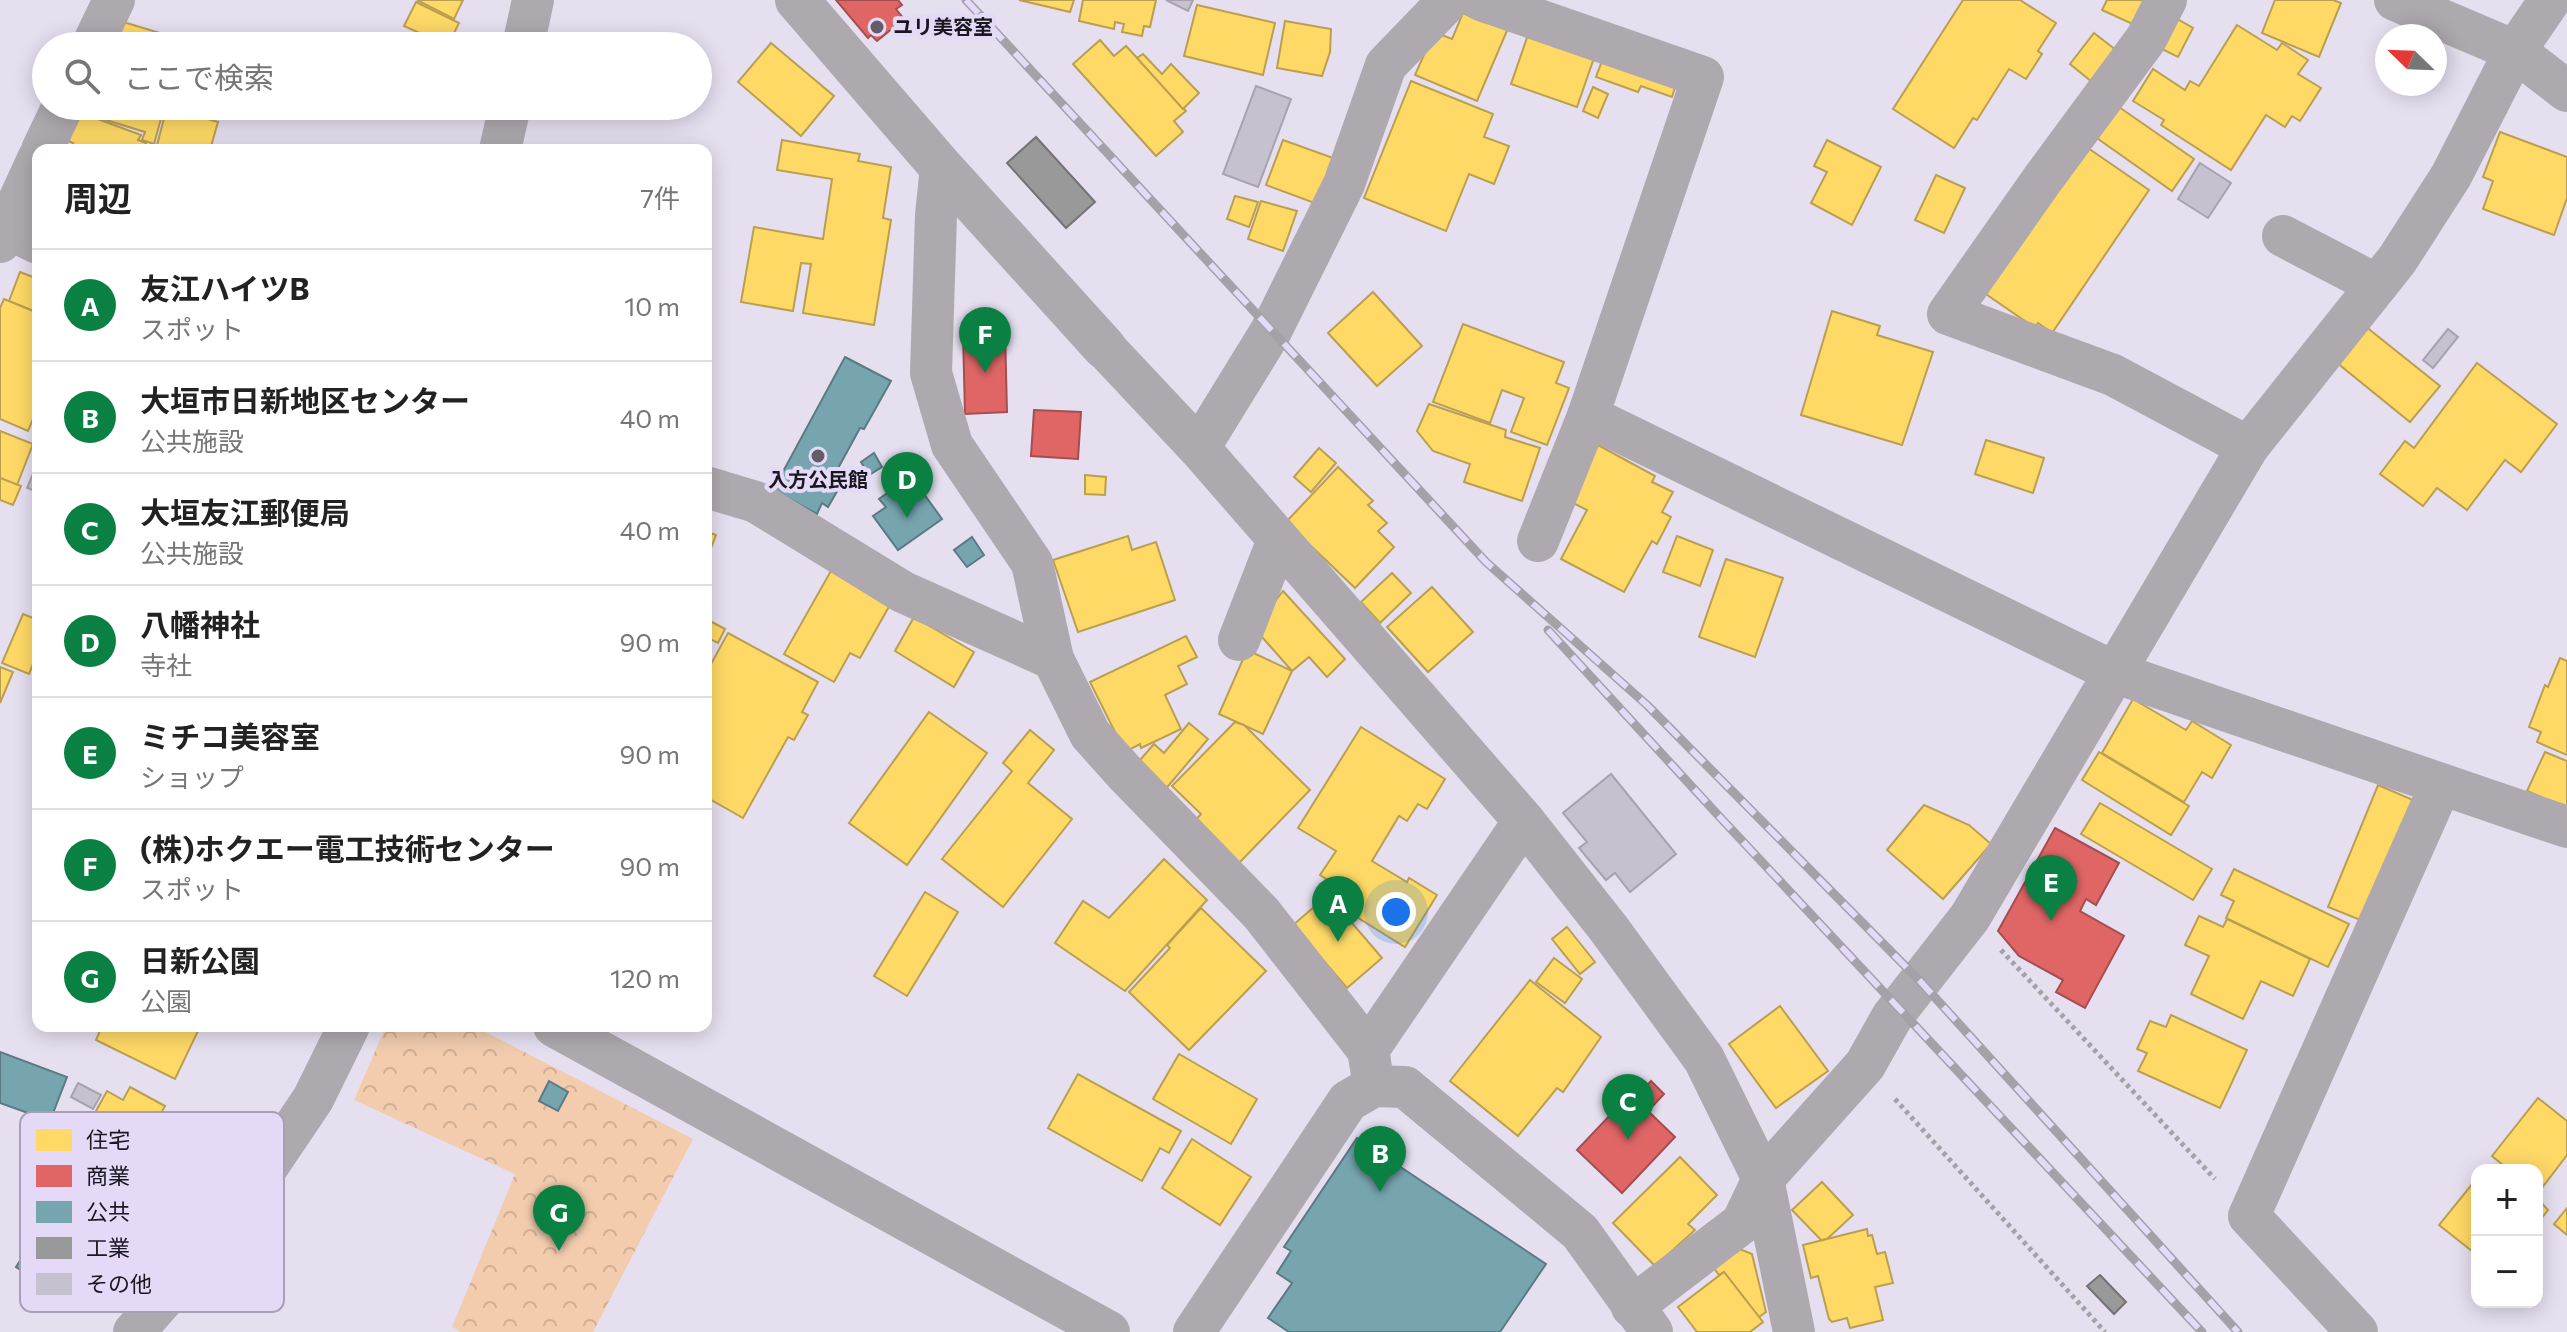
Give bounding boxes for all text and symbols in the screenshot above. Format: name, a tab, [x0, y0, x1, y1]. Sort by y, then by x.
place label: ユリ美容室	[893, 14, 993, 38]
marker: ユリ美容室	[868, 18, 886, 36]
north arrow	[2375, 24, 2447, 96]
search box	[32, 32, 712, 120]
icon: search	[60, 54, 104, 98]
text: ここで検索	[124, 58, 274, 95]
text: 周辺	[64, 176, 132, 218]
text: 7件	[640, 182, 680, 213]
text: 友江ハイツB	[140, 269, 309, 306]
text: A	[81, 290, 99, 321]
text: 10 m	[624, 290, 680, 321]
pin: F	[959, 307, 1011, 373]
text: スポット	[140, 313, 244, 344]
text: 大垣市日新地区センター	[140, 381, 470, 418]
text: B	[81, 402, 99, 433]
text: 40 m	[620, 402, 680, 433]
text: 公共施設	[140, 425, 244, 456]
marker: 入方公民館	[809, 447, 827, 465]
pin: D	[881, 452, 933, 518]
place label: 入方公民館	[768, 467, 868, 491]
text: 大垣友江郵便局	[140, 493, 350, 530]
text: C	[81, 514, 99, 545]
text: 40 m	[620, 514, 680, 545]
text: 公共施設	[140, 537, 244, 568]
text: 八幡神社	[140, 605, 260, 642]
text: D	[80, 626, 100, 657]
text: 90 m	[620, 626, 680, 657]
text: 寺社	[140, 649, 192, 680]
text: ミチコ美容室	[140, 717, 320, 754]
text: E	[82, 738, 98, 769]
text: 90 m	[620, 738, 680, 769]
text: ショップ	[140, 761, 244, 792]
text: (株)ホクエー電工技術センター	[140, 829, 555, 866]
text: F	[82, 850, 98, 881]
text: 90 m	[620, 850, 680, 881]
pin: E	[2025, 855, 2077, 921]
text: スポット	[140, 873, 244, 904]
pin: A	[1312, 876, 1364, 942]
your location	[1376, 892, 1416, 932]
text: 日新公園	[140, 941, 260, 978]
text: G	[81, 962, 99, 993]
text: 120 m	[610, 962, 680, 993]
text: 公園	[140, 985, 192, 1016]
pin: C	[1602, 1074, 1654, 1140]
legend	[20, 1112, 284, 1312]
text: 住宅	[86, 1126, 130, 1153]
pin: B	[1354, 1126, 1406, 1192]
text: 商業	[86, 1162, 130, 1189]
map controls	[2471, 1164, 2543, 1308]
button: +	[2471, 1164, 2543, 1236]
pin: G	[533, 1185, 585, 1251]
text: 公共	[86, 1198, 130, 1225]
text: 工業	[86, 1234, 130, 1261]
button: −	[2471, 1236, 2543, 1308]
text: その他	[86, 1270, 152, 1297]

